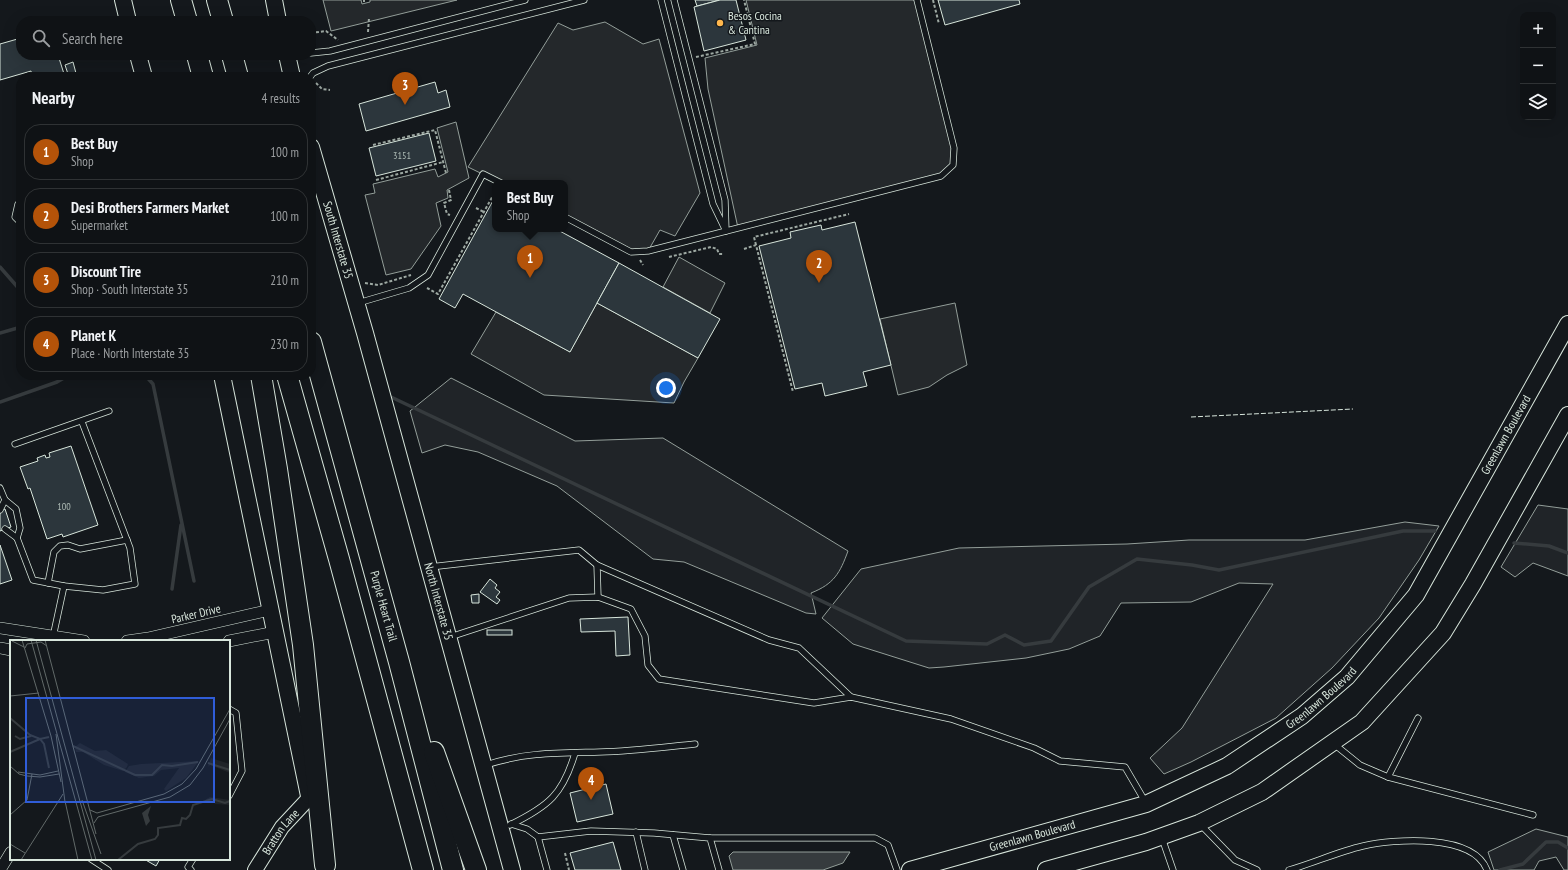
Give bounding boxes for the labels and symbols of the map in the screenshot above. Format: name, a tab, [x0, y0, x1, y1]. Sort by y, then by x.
place label: Besos Cocina & Cantina	[728, 8, 782, 37]
marker: Besos Cocina & Cantina	[715, 18, 725, 28]
pin: 3	[392, 72, 418, 105]
house number: 3151	[393, 149, 411, 162]
street label: South Interstate 35	[320, 200, 357, 281]
pin: 1	[517, 245, 543, 278]
pin: 2	[806, 250, 832, 283]
your location	[656, 378, 676, 398]
street label: Greenlawn Boulevard	[1477, 392, 1534, 477]
house number: 100	[57, 500, 71, 513]
street label: North Interstate 35	[421, 561, 457, 642]
street label: Purple Heart Trail	[367, 569, 401, 643]
street label: Parker Drive	[170, 601, 222, 626]
inset map	[10, 640, 230, 860]
street label: Greenlawn Boulevard	[1283, 663, 1359, 732]
pin: 4	[578, 767, 604, 800]
street label: Bratton Lane	[259, 806, 302, 857]
street label: Greenlawn Boulevard	[988, 816, 1077, 854]

